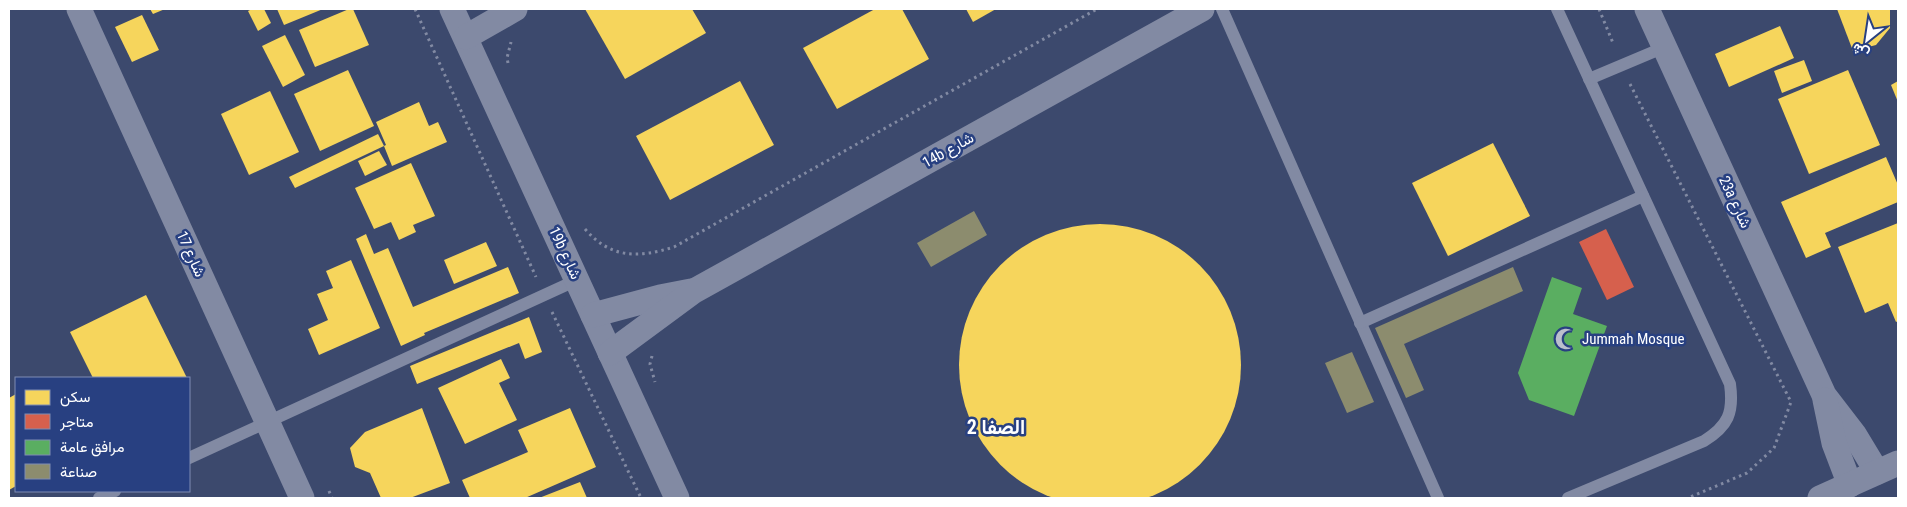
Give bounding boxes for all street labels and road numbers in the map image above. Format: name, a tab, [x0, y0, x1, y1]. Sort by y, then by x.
street label: 14b شارع	[919, 129, 978, 173]
street label: 23a شارع	[1713, 173, 1755, 232]
street label: 19b شارع	[543, 224, 585, 283]
street label: شارع 17	[171, 228, 209, 281]

